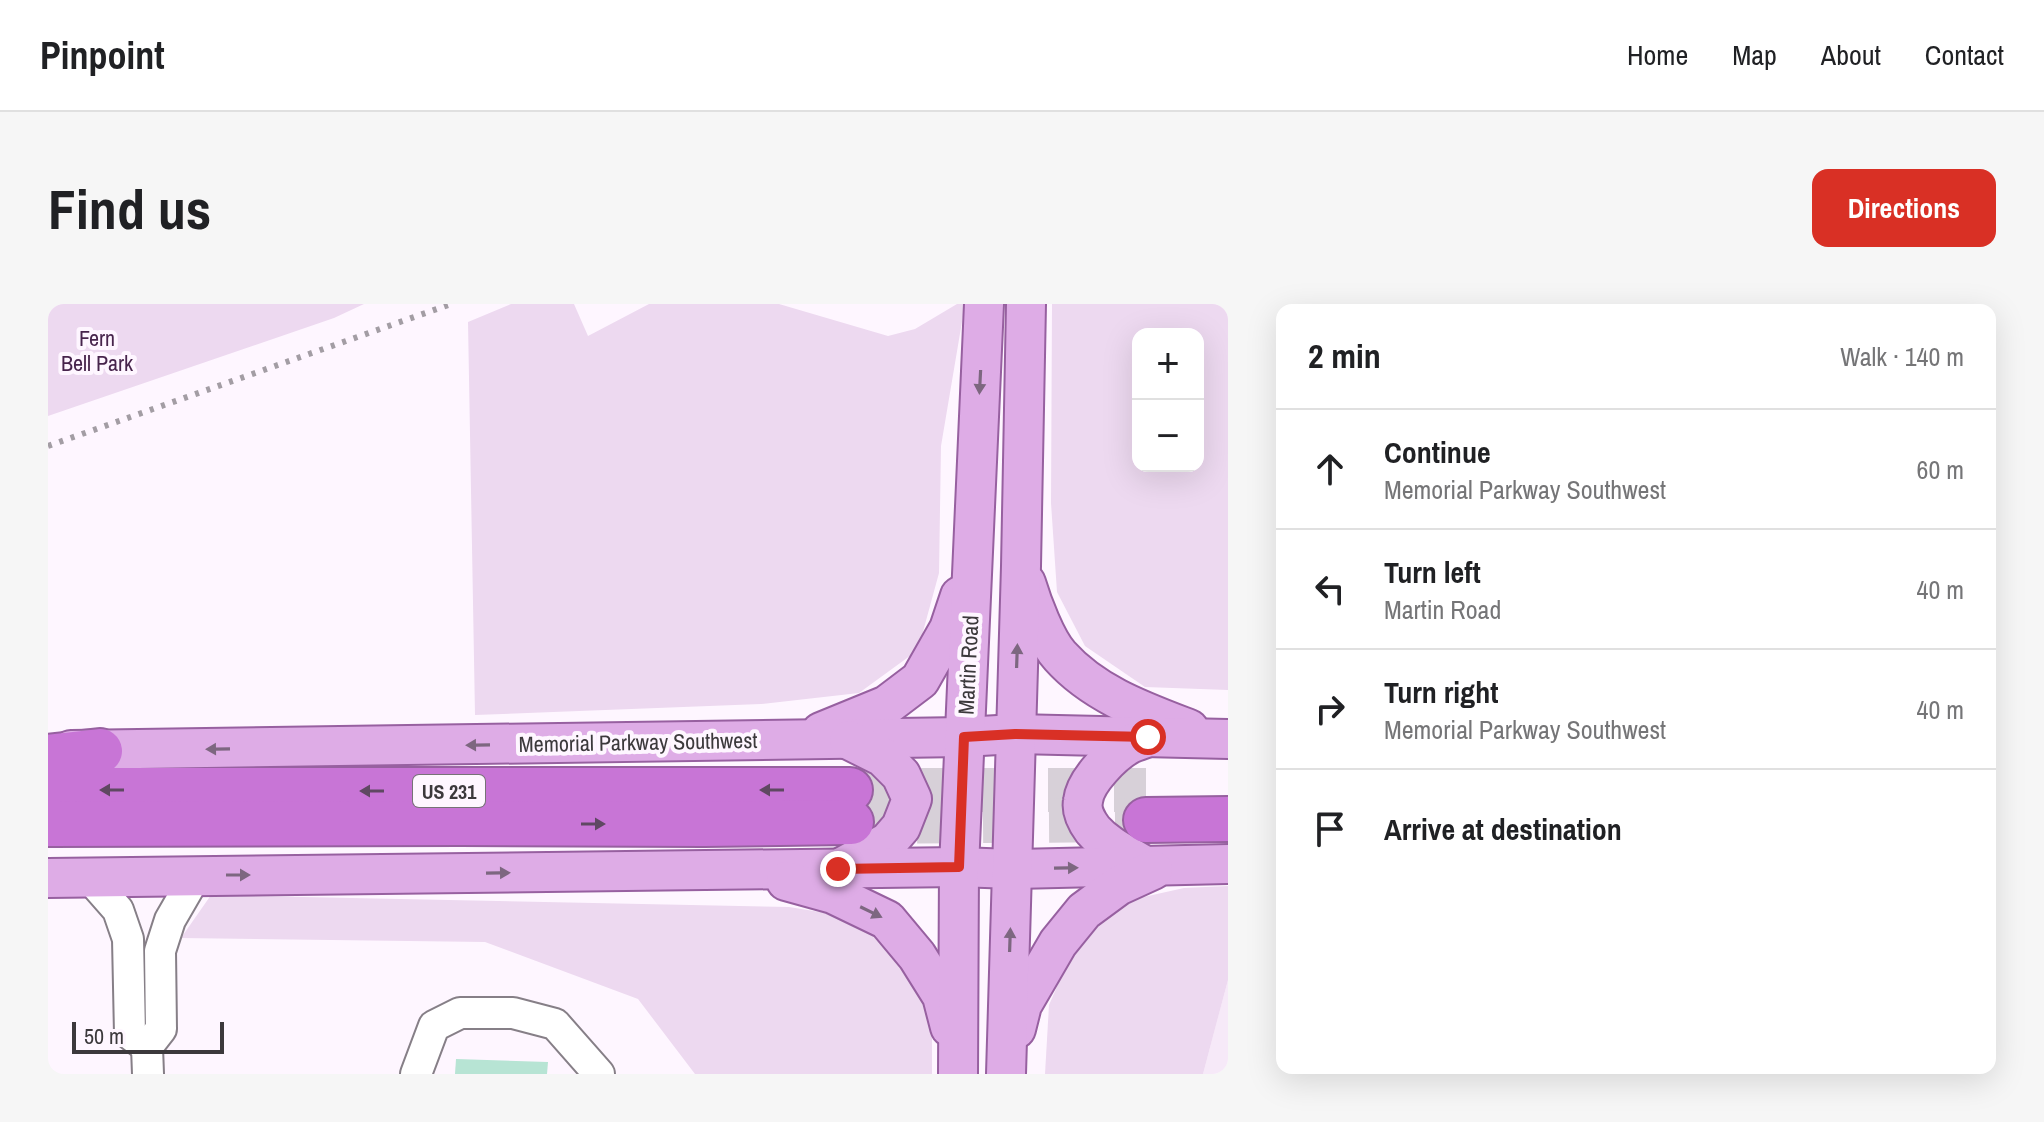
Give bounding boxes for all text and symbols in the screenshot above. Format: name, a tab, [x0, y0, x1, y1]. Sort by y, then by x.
text: Pinpoint	[40, 30, 165, 81]
text: Home	[1627, 36, 1688, 74]
text: Map	[1732, 36, 1777, 74]
text: About	[1821, 36, 1881, 74]
text: Contact	[1925, 36, 2004, 74]
button: Directions	[1812, 169, 1996, 247]
text: Find us	[48, 171, 211, 246]
park label: Fern Bell Park	[61, 323, 134, 378]
map controls	[1132, 328, 1204, 472]
button: +	[1132, 328, 1204, 400]
text: 2 min	[1308, 333, 1381, 379]
text: Walk · 140 m	[1840, 339, 1964, 374]
one-way arrow	[974, 370, 987, 395]
button: −	[1132, 400, 1204, 472]
text: Continue	[1384, 432, 1491, 472]
icon: ahead	[1308, 447, 1352, 491]
text: 60 m	[1917, 452, 1964, 487]
text: Memorial Parkway Southwest	[1384, 472, 1666, 507]
text: Turn left	[1384, 552, 1481, 592]
icon: left	[1308, 567, 1352, 611]
text: 40 m	[1917, 572, 1964, 607]
text: Martin Road	[1384, 592, 1501, 627]
street label: Martin Road	[950, 615, 986, 715]
one-way arrow	[1011, 643, 1024, 668]
text: Turn right	[1384, 672, 1498, 712]
icon: right	[1308, 687, 1352, 731]
text: 40 m	[1917, 692, 1964, 727]
text: Memorial Parkway Southwest	[1384, 712, 1666, 747]
route start	[1130, 719, 1166, 755]
street label: Memorial Parkway Southwest	[518, 725, 758, 759]
one-way arrow	[465, 739, 490, 751]
one-way arrow	[205, 742, 230, 755]
road number: US 231	[413, 775, 485, 807]
one-way arrow	[99, 784, 124, 796]
one-way arrow	[759, 784, 784, 796]
one-way arrow	[359, 785, 384, 797]
icon: arrive	[1308, 807, 1352, 851]
text: Arrive at destination	[1384, 809, 1622, 849]
one-way arrow	[581, 817, 606, 830]
route end	[820, 851, 856, 887]
one-way arrow	[1054, 861, 1079, 874]
one-way arrow	[486, 867, 511, 879]
one-way arrow	[226, 869, 251, 881]
one-way arrow	[860, 906, 883, 919]
one-way arrow	[1004, 927, 1016, 952]
scale bar	[72, 1018, 224, 1054]
text: 50 m	[84, 1021, 124, 1051]

